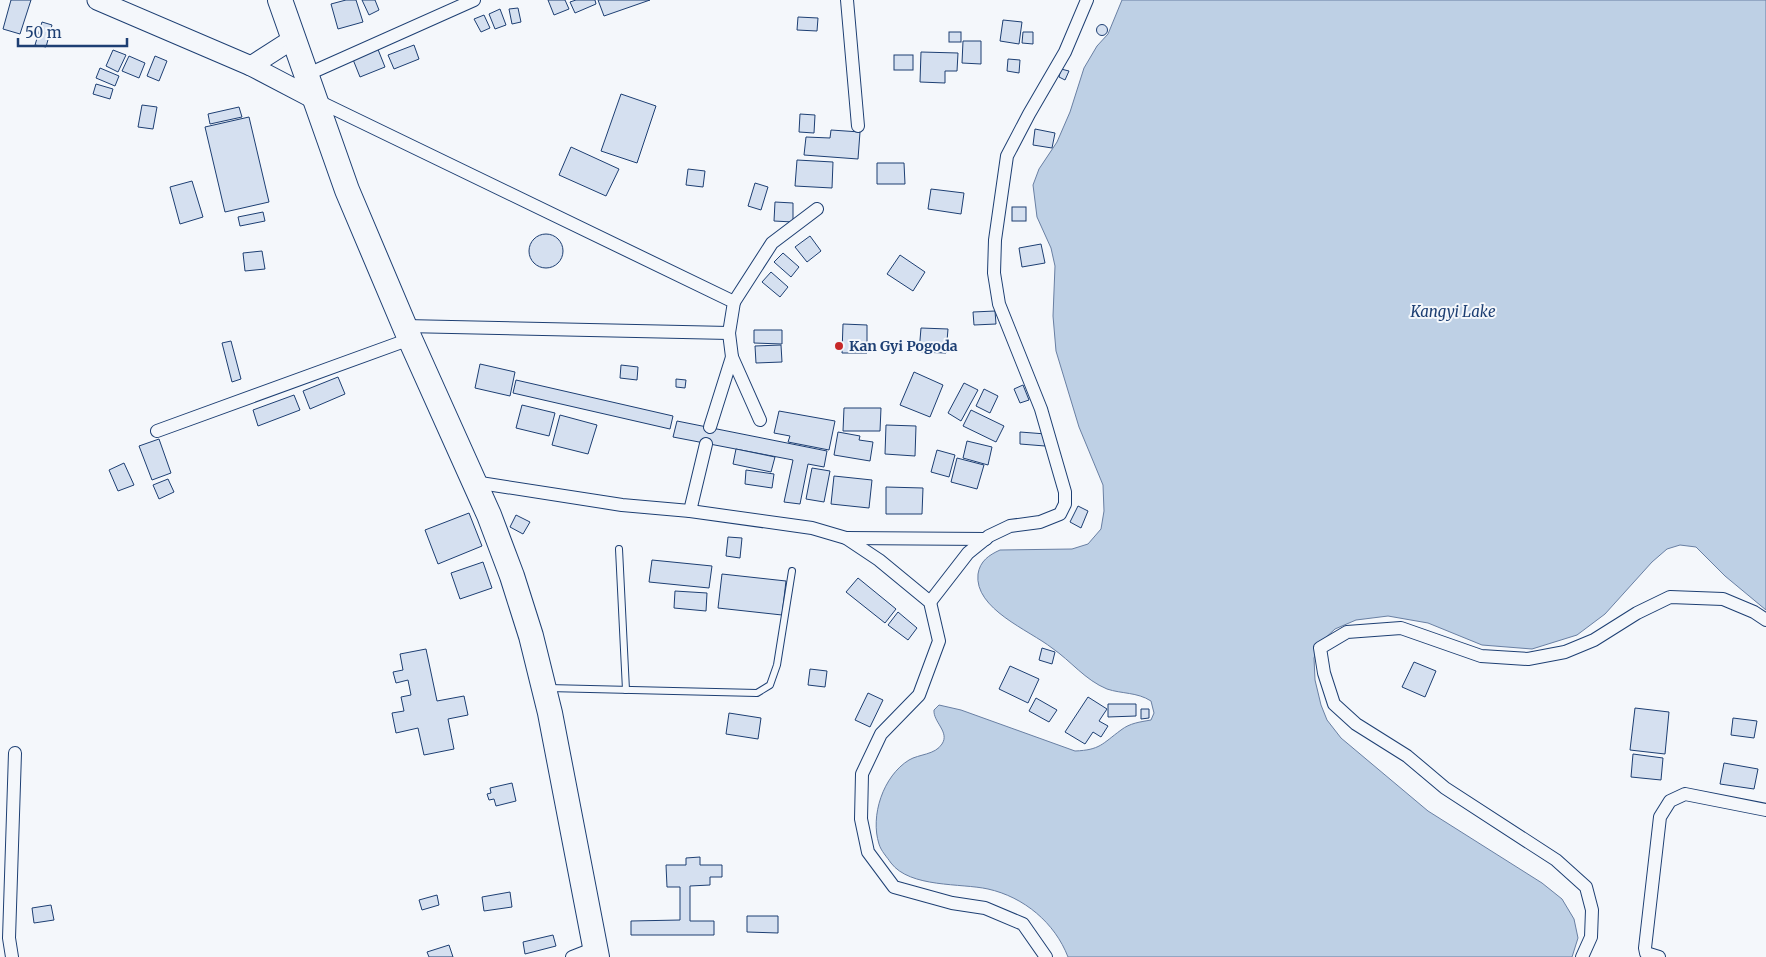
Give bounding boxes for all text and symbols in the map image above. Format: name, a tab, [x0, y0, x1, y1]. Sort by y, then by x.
scale bar	[18, 15, 126, 47]
text: 50 m	[25, 23, 62, 42]
water label: Kangyi Lake	[1409, 302, 1496, 321]
place label: Kan Gyi Pogoda	[849, 337, 958, 355]
marker: Kan Gyi Pogoda	[833, 340, 845, 352]

